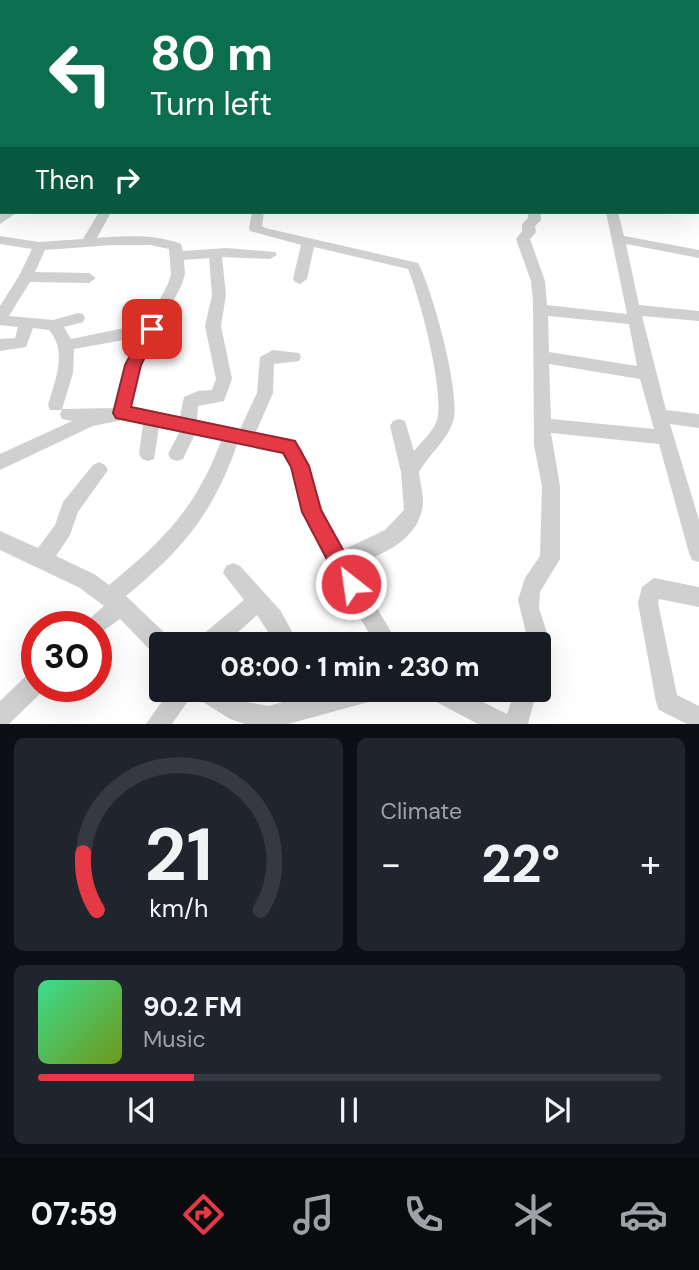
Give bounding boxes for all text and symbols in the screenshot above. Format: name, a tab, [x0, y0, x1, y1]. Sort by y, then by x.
text: 80 m	[150, 21, 273, 85]
icon: left	[35, 28, 126, 119]
text: Turn left	[150, 83, 272, 125]
icon: right	[108, 161, 146, 199]
text: Then	[35, 163, 94, 197]
pin	[122, 299, 182, 359]
icon: arrive	[133, 310, 171, 348]
position arrow	[314, 547, 388, 621]
speed limit sign: 30	[21, 611, 112, 702]
text: 08:00 · 1 min · 230 m	[220, 650, 480, 684]
text: Climate	[381, 796, 462, 826]
text: 21	[144, 809, 213, 904]
text: 22°	[481, 830, 560, 898]
text: −	[381, 839, 401, 889]
text: +	[640, 839, 661, 889]
text: km/h	[149, 892, 208, 925]
text: 90.2 FM	[143, 990, 242, 1024]
text: Music	[143, 1024, 206, 1054]
icon: previous	[123, 1091, 161, 1129]
icon: pause	[330, 1091, 368, 1129]
icon: next	[538, 1091, 576, 1129]
icon: directions	[179, 1190, 228, 1239]
icon: music	[289, 1190, 338, 1239]
icon: phone	[399, 1190, 448, 1239]
icon: climate	[509, 1190, 558, 1239]
icon: car	[619, 1190, 668, 1239]
text: 07:59	[31, 1193, 118, 1235]

